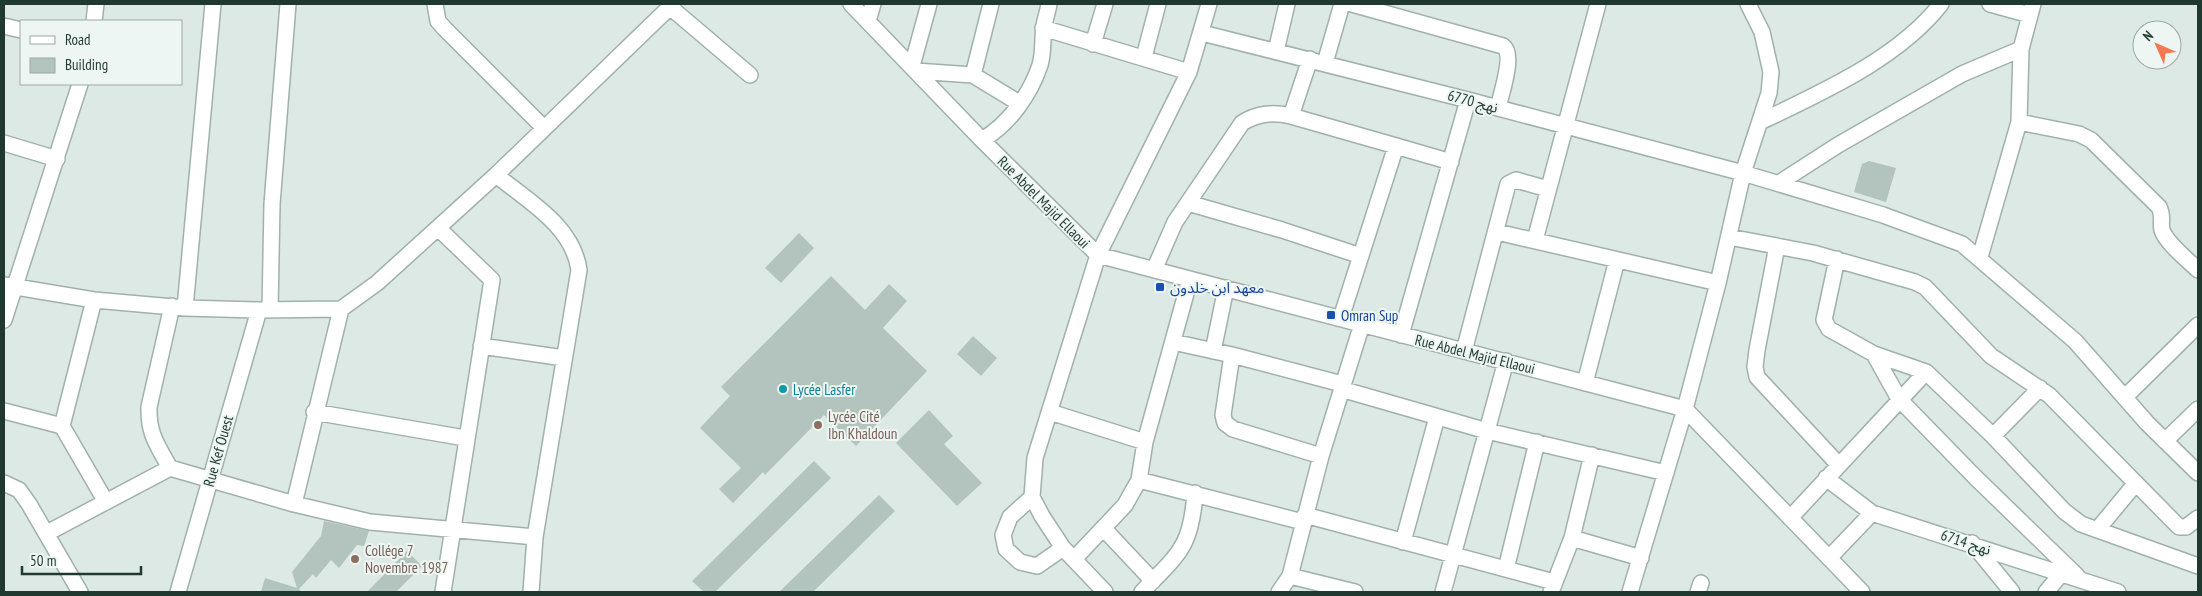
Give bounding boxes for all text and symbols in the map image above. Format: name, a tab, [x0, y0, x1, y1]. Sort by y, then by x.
legend	[20, 20, 182, 85]
north arrow	[2132, 20, 2182, 70]
text: N	[2139, 27, 2157, 45]
text: Road	[65, 30, 91, 49]
text: Building	[65, 55, 108, 74]
street label: نهج 6770	[1445, 85, 1500, 120]
street label: Rue Abdel Majid Ellaoui	[994, 152, 1094, 252]
place label: معهد ابن خلدون	[1170, 278, 1265, 297]
marker: معهد ابن خلدون	[1154, 281, 1166, 293]
place label: Omran Sup	[1341, 306, 1398, 325]
marker: Omran Sup	[1325, 309, 1337, 321]
street label: Rue Abdel Majid Ellaoui	[1413, 330, 1537, 378]
place label: Lycée Lasfer	[793, 380, 856, 399]
marker: Lycée Lasfer	[777, 383, 789, 395]
place label: Lycée Cité Ibn Khaldoun	[828, 407, 897, 443]
street label: Rue Kef Ouest	[199, 413, 237, 489]
marker: Lycée Cité Ibn Khaldoun	[812, 419, 824, 431]
street label: نهج 6714	[1938, 525, 1993, 562]
place label: Collége 7 Novembre 1987	[365, 541, 448, 577]
scale bar	[22, 544, 141, 576]
text: 50 m	[30, 551, 56, 570]
marker: Collége 7 Novembre 1987	[349, 553, 361, 565]

